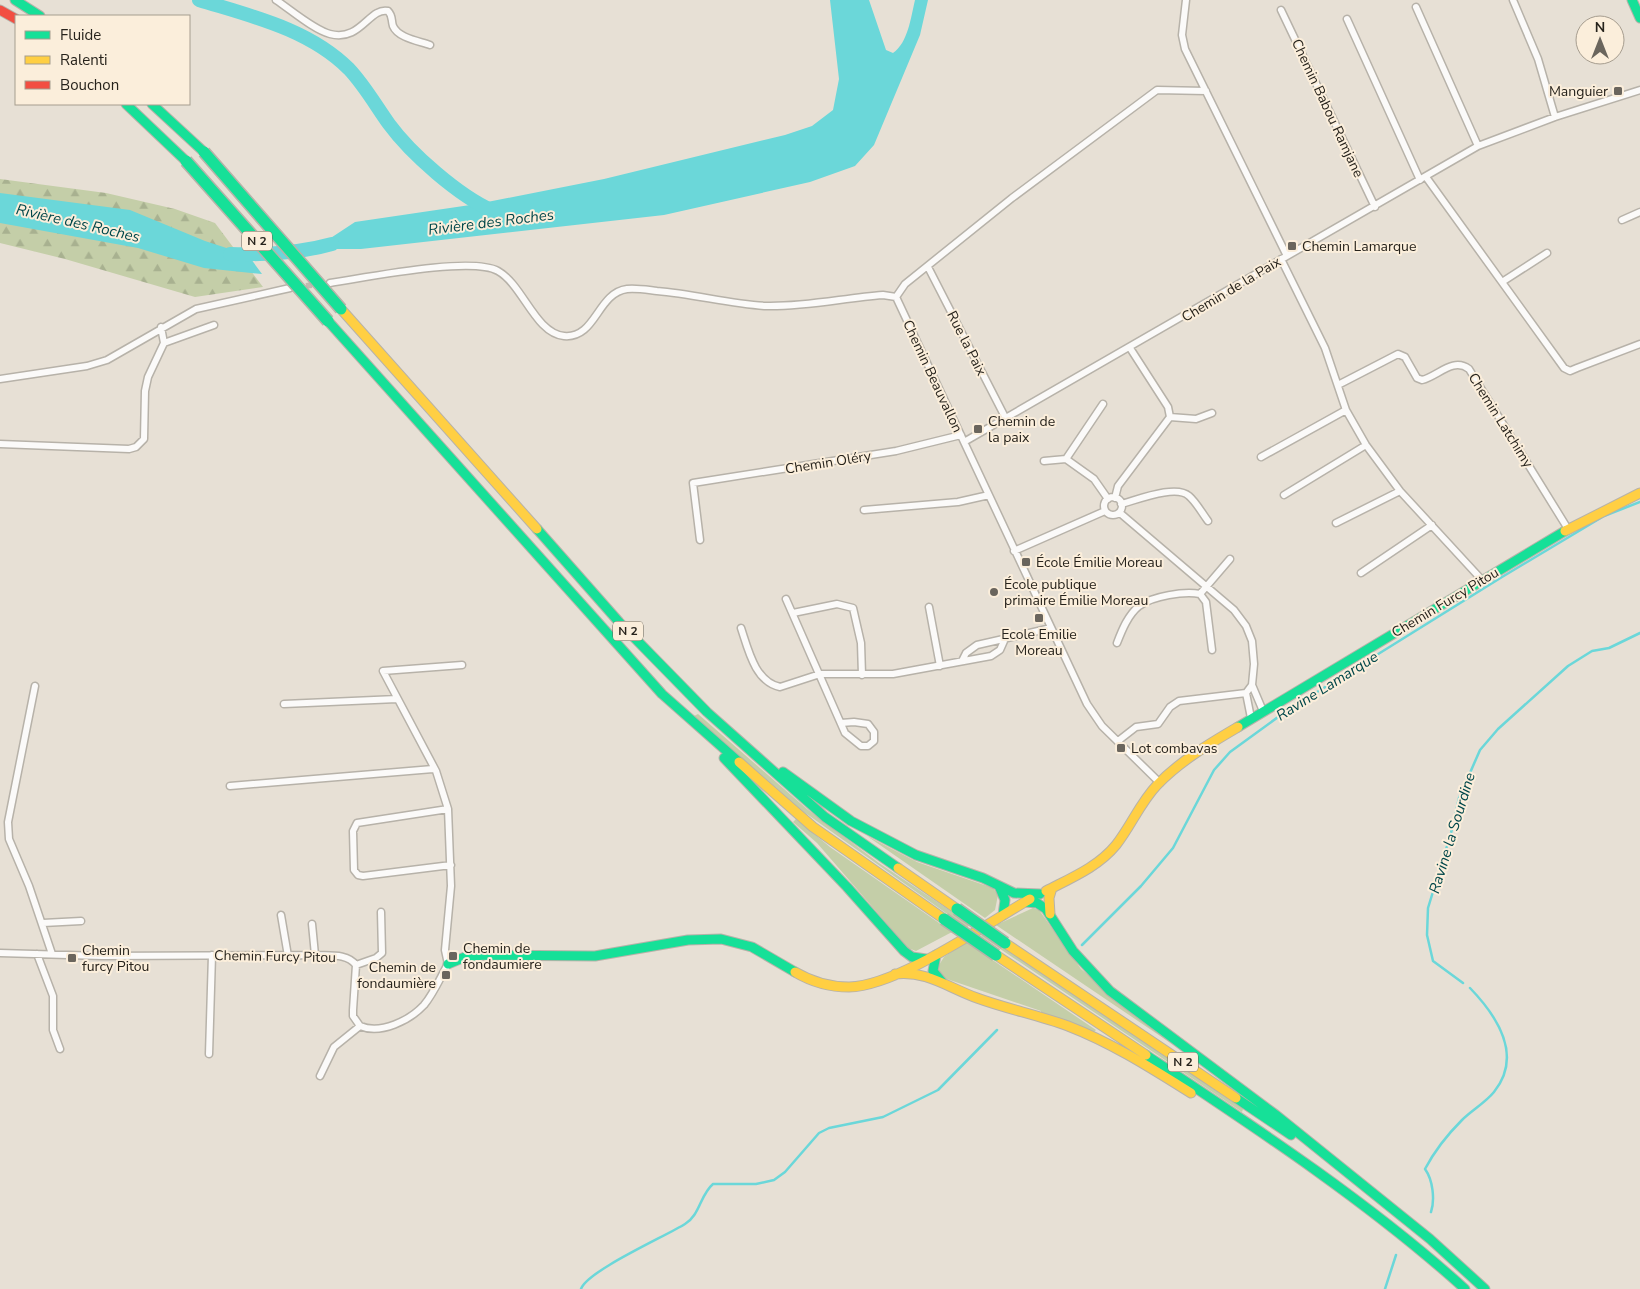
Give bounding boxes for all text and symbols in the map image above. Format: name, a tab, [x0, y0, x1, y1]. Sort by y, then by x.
legend	[15, 15, 190, 105]
north arrow	[1575, 15, 1625, 65]
text: N	[1595, 18, 1605, 37]
text: Fluide	[60, 25, 101, 45]
street label: Chemin Babou Ramjane	[1287, 36, 1368, 181]
text: Ralenti	[60, 50, 108, 70]
text: Bouchon	[60, 75, 119, 95]
place label: Manguier	[1549, 82, 1608, 101]
marker: Manguier	[1612, 85, 1624, 97]
water label: Rivière des Roches	[14, 199, 142, 247]
water label: Rivière des Roches	[427, 204, 555, 240]
road number: N 2	[242, 232, 272, 250]
place label: Chemin Lamarque	[1302, 237, 1416, 256]
marker: Chemin Lamarque	[1286, 240, 1298, 252]
street label: Chemin de la Paix	[1178, 252, 1285, 327]
street label: Rue la Paix	[942, 308, 991, 379]
street label: Chemin Beauvallon	[898, 317, 967, 436]
street label: Chemin Latchimy	[1464, 369, 1538, 472]
place label: Chemin de la paix	[988, 412, 1055, 447]
marker: Chemin de la paix	[972, 423, 984, 435]
street label: Chemin Oléry	[784, 446, 873, 479]
place label: École Émilie Moreau	[1036, 553, 1163, 572]
marker: École Émilie Moreau	[1020, 556, 1032, 568]
street label: Chemin Furcy Pitou	[1388, 563, 1502, 642]
place label: École publique primaire Émilie Moreau	[1004, 575, 1148, 610]
marker: École publique primaire Émilie Moreau	[988, 586, 1000, 598]
marker: Ecole Emilie Moreau	[1033, 612, 1045, 624]
road number: N 2	[613, 622, 643, 640]
place label: Ecole Emilie Moreau	[1001, 625, 1077, 660]
water label: Ravine Lamarque	[1272, 647, 1382, 725]
place label: Lot combavas	[1131, 739, 1218, 758]
marker: Lot combavas	[1115, 742, 1127, 754]
water label: Ravine la Sourdine	[1424, 770, 1480, 896]
place label: Chemin de fondaumiere	[463, 939, 542, 974]
place label: Chemin furcy Pitou	[82, 941, 149, 976]
street label: Chemin Furcy Pitou	[214, 946, 336, 967]
marker: Chemin de fondaumiere	[447, 950, 459, 962]
marker: Chemin furcy Pitou	[66, 952, 78, 964]
place label: Chemin de fondaumière	[357, 958, 436, 993]
marker: Chemin de fondaumière	[440, 969, 452, 981]
road number: N 2	[1168, 1052, 1198, 1072]

